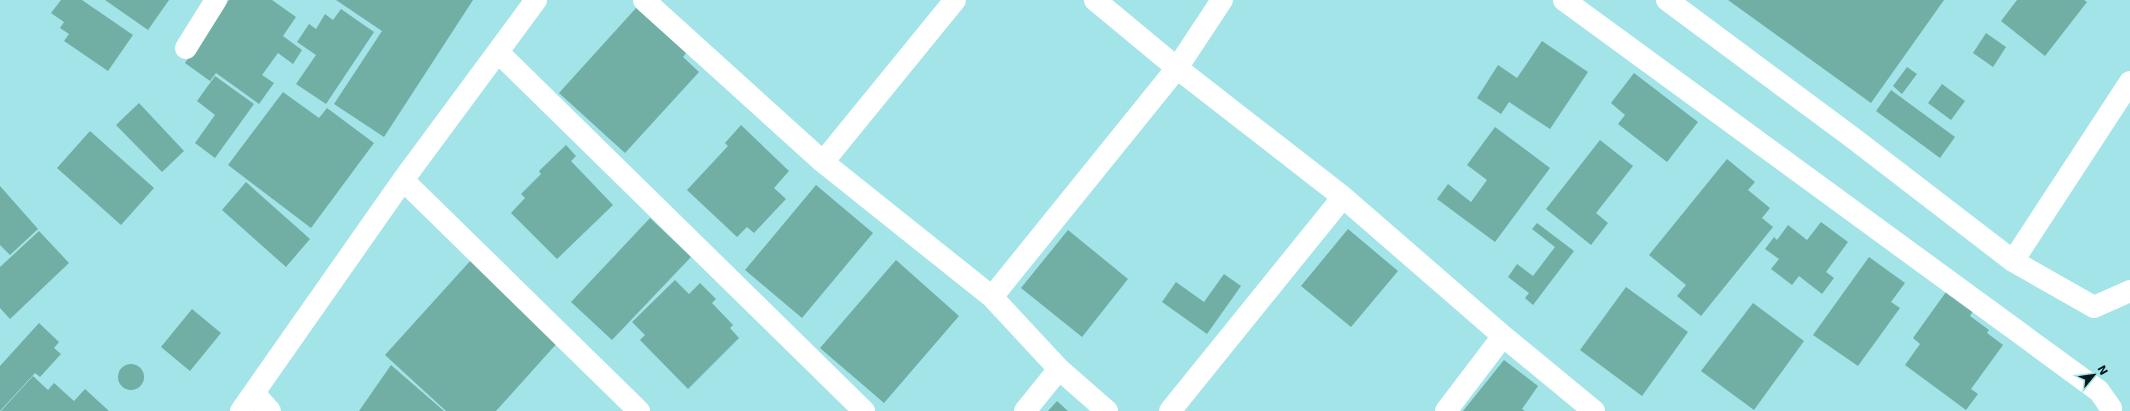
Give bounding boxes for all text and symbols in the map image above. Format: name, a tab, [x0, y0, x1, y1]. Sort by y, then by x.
north arrow	[2074, 355, 2114, 395]
text: N	[2094, 363, 2110, 378]

